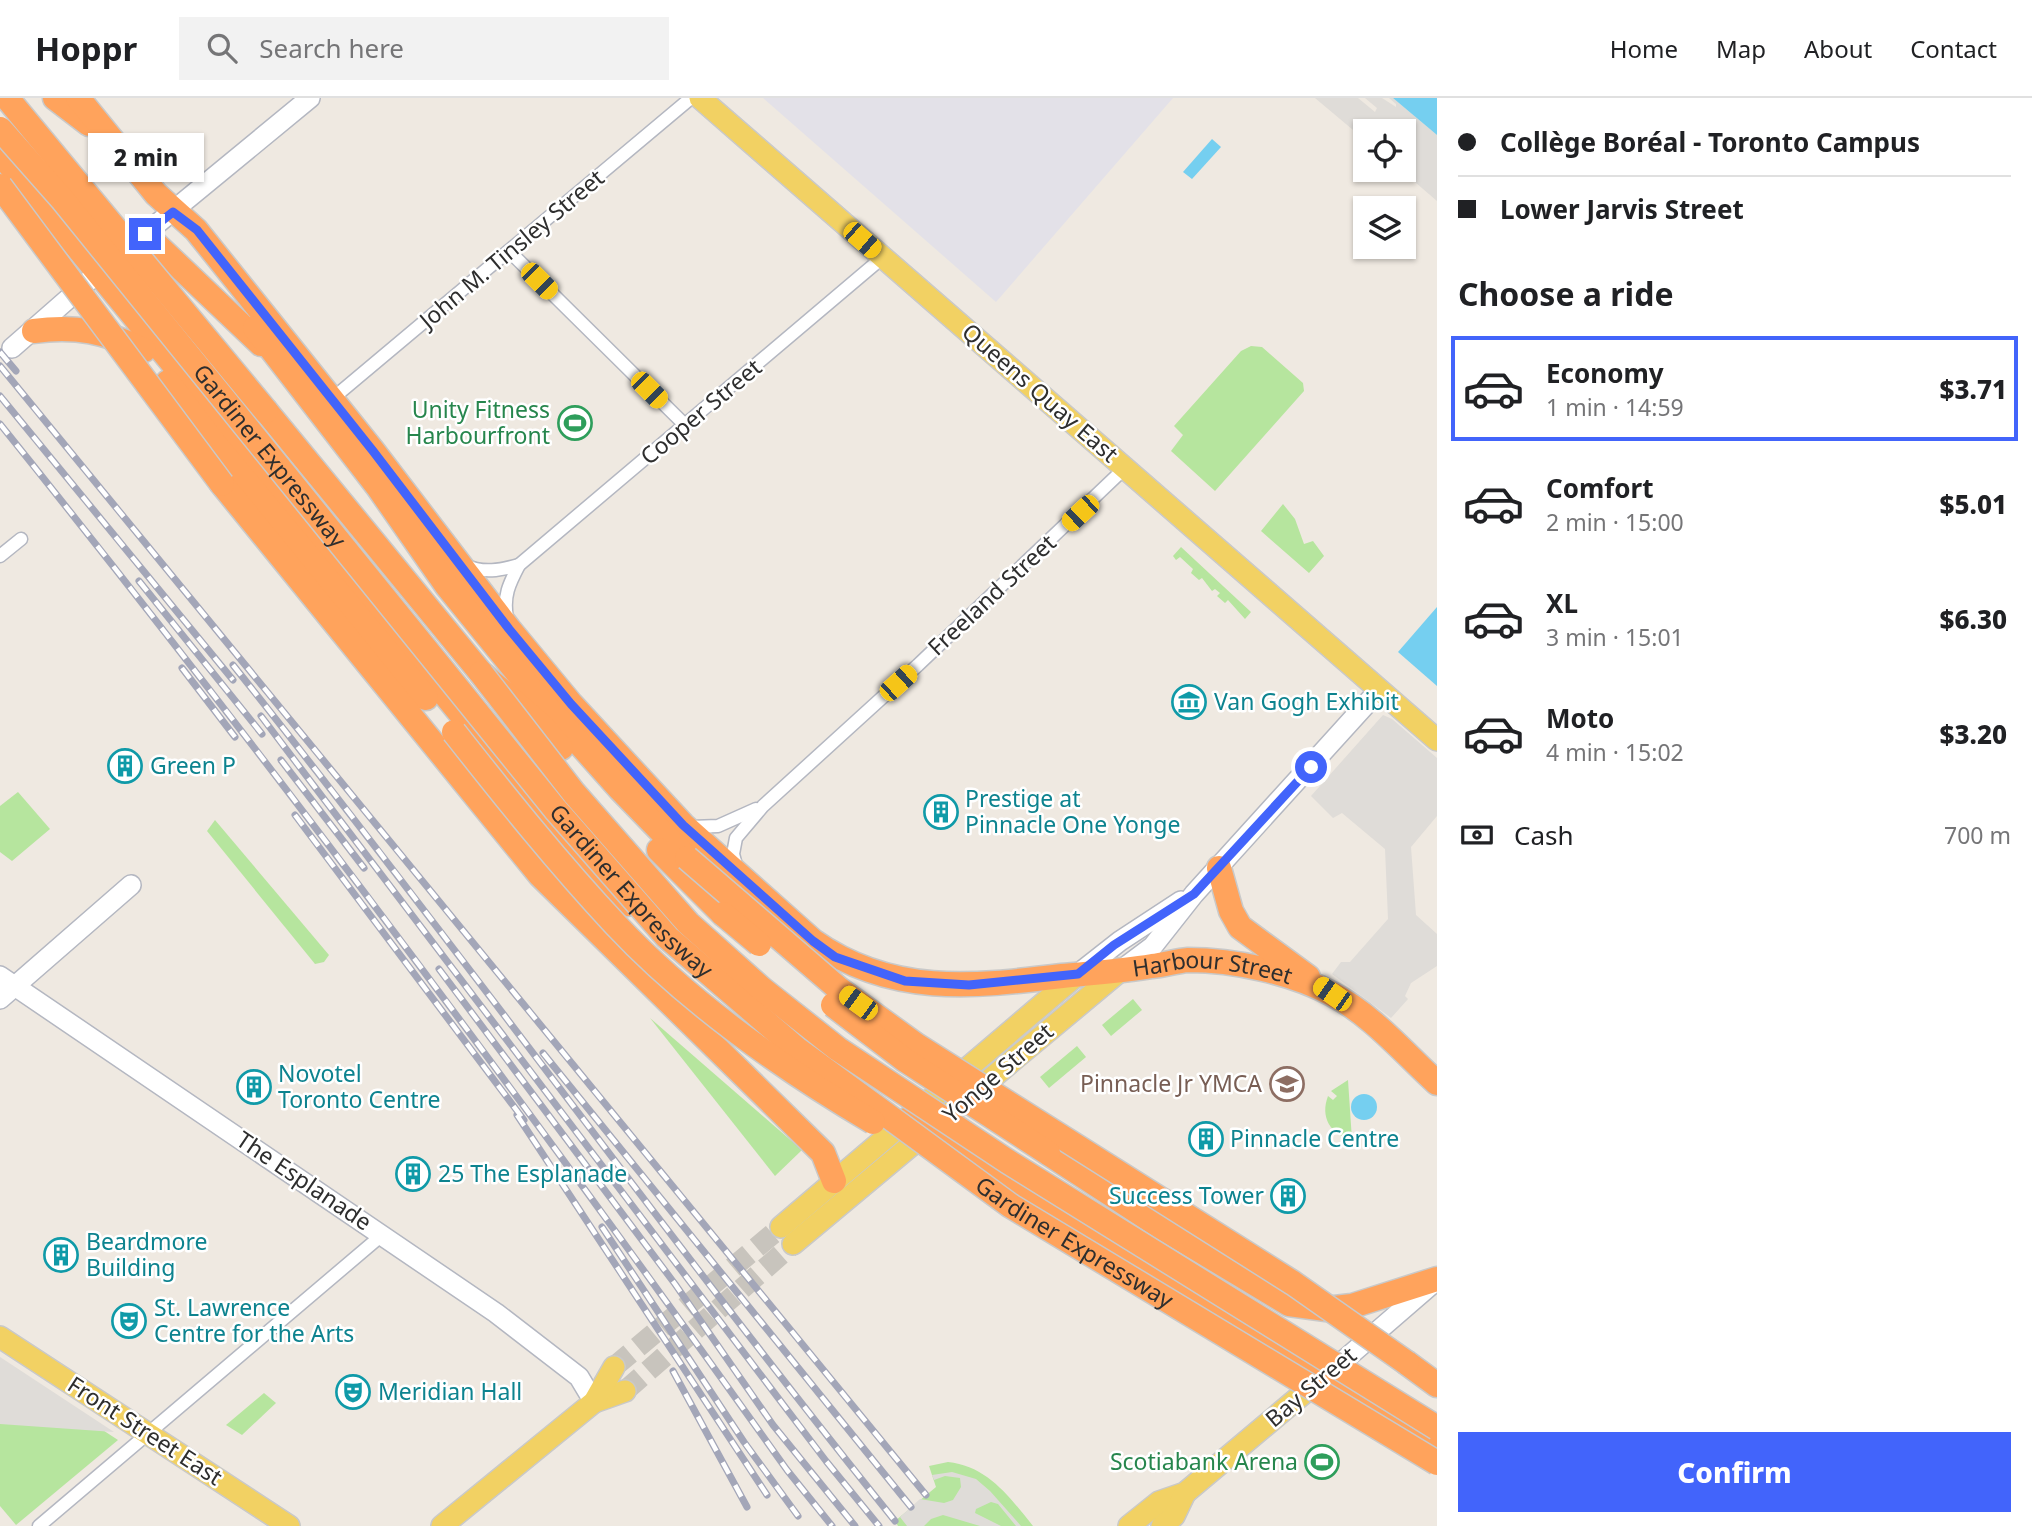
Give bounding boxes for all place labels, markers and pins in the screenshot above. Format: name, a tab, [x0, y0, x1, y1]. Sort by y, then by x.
place label: Unity Fitness Harbourfront	[405, 393, 550, 451]
sports icon: Unity Fitness Harbourfront	[556, 404, 594, 442]
museum icon: Van Gogh Exhibit	[1170, 683, 1208, 721]
place label: Van Gogh Exhibit	[1214, 685, 1399, 717]
building icon: Green P	[106, 747, 144, 785]
place label: Green P	[150, 749, 236, 781]
place label: Prestige at Pinnacle One Yonge	[965, 782, 1180, 840]
building icon: Prestige at Pinnacle One Yonge	[922, 793, 960, 831]
place label: Novotel Toronto Centre	[278, 1057, 441, 1115]
school or university icon: Pinnacle Jr YMCA	[1268, 1065, 1306, 1103]
place label: Pinnacle Jr YMCA	[1080, 1067, 1262, 1099]
building icon: Novotel Toronto Centre	[235, 1068, 273, 1106]
building icon: Pinnacle Centre	[1187, 1120, 1225, 1158]
place label: Pinnacle Centre	[1230, 1122, 1399, 1154]
building icon: 25 The Esplanade	[394, 1155, 432, 1193]
place label: 25 The Esplanade	[438, 1157, 627, 1189]
building icon: Success Tower	[1269, 1177, 1307, 1215]
place label: Success Tower	[1109, 1179, 1264, 1211]
place label: Beardmore Building	[86, 1225, 207, 1283]
building icon: Beardmore Building	[42, 1236, 80, 1274]
place label: St. Lawrence Centre for the Arts	[154, 1291, 354, 1349]
theatre icon: St. Lawrence Centre for the Arts	[110, 1302, 148, 1340]
theatre icon: Meridian Hall	[334, 1373, 372, 1411]
place label: Meridian Hall	[378, 1375, 522, 1407]
sports icon: Scotiabank Arena	[1303, 1443, 1341, 1481]
place label: Scotiabank Arena	[1110, 1445, 1298, 1477]

